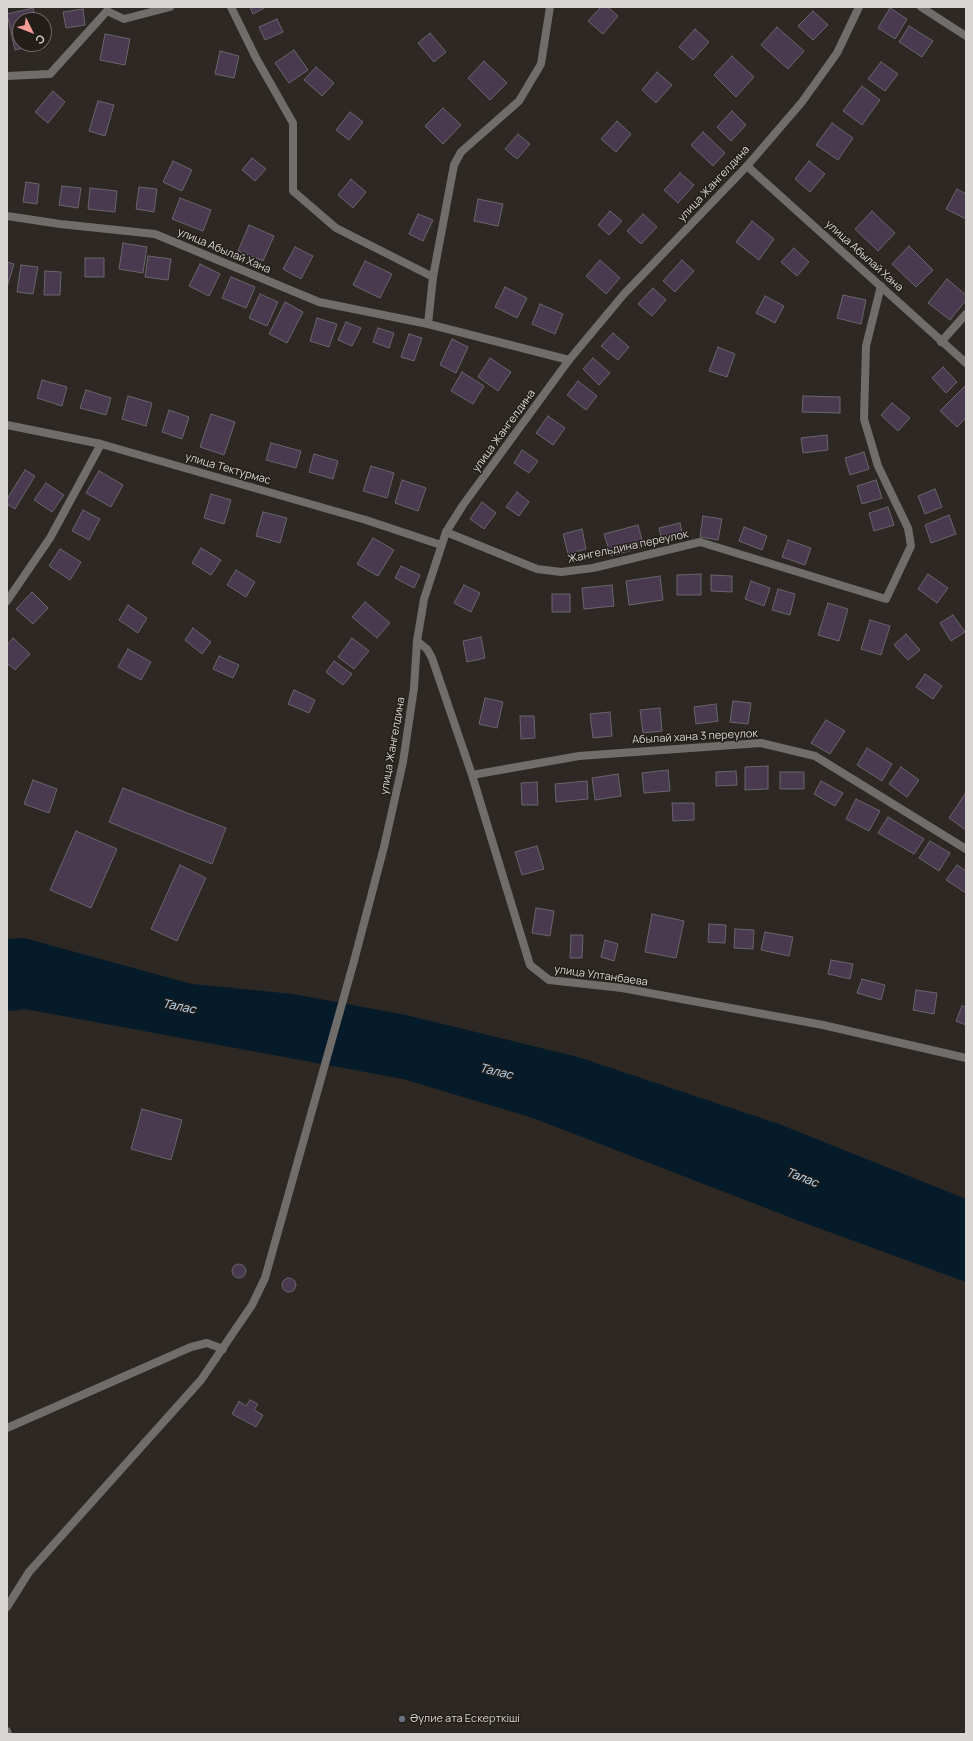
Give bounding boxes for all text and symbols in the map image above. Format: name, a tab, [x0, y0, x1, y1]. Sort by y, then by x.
north arrow	[12, 12, 52, 52]
text: С	[32, 32, 49, 48]
street label: улица Жангелдина	[675, 143, 753, 225]
street label: улица Абылай Хана	[822, 218, 906, 294]
street label: улица Абылай Хана	[175, 225, 273, 277]
street label: улица Жангелдина	[470, 387, 538, 475]
street label: улица Тектурмас	[184, 450, 272, 488]
street label: Жангельдина переулок	[566, 528, 690, 566]
street label: улица Жангелдина	[378, 696, 408, 796]
street label: Абылай хана 3 переулок	[632, 727, 758, 747]
street label: улица Ултанбаева	[553, 963, 649, 989]
water label: Талас	[161, 997, 197, 1017]
water label: Талас	[478, 1061, 514, 1083]
water label: Талас	[784, 1165, 820, 1191]
place label: Әулие ата Ескерткіші	[410, 1712, 520, 1726]
marker: Әулие ата Ескерткіші	[397, 1714, 407, 1724]

